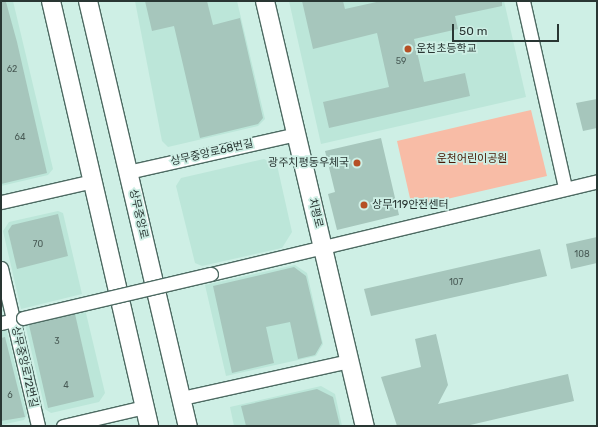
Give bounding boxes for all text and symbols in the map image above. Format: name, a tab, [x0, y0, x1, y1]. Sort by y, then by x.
scale bar	[454, 16, 561, 42]
text: 50 m	[459, 24, 487, 38]
place label: 운천초등학교	[416, 42, 477, 56]
marker: 운천초등학교	[403, 44, 413, 54]
house number: 59	[396, 56, 406, 66]
house number: 62	[7, 64, 17, 74]
house number: 64	[14, 132, 26, 142]
street label: 상무중앙로68번길	[169, 137, 255, 169]
park label: 운천어린이공원	[437, 152, 507, 166]
place label: 광주치평동우체국	[268, 156, 349, 170]
marker: 광주치평동우체국	[352, 158, 362, 168]
street label: 상무중앙로	[126, 188, 150, 240]
street label: 치평로	[305, 197, 325, 229]
place label: 상무119안전센터	[372, 198, 449, 212]
marker: 상무119안전센터	[359, 200, 369, 210]
house number: 70	[33, 239, 43, 249]
house number: 108	[574, 249, 590, 259]
house number: 107	[449, 277, 463, 287]
street label: 상무중앙로72번길	[8, 325, 40, 409]
house number: 3	[54, 336, 60, 346]
house number: 4	[63, 380, 69, 390]
house number: 6	[7, 390, 13, 400]

